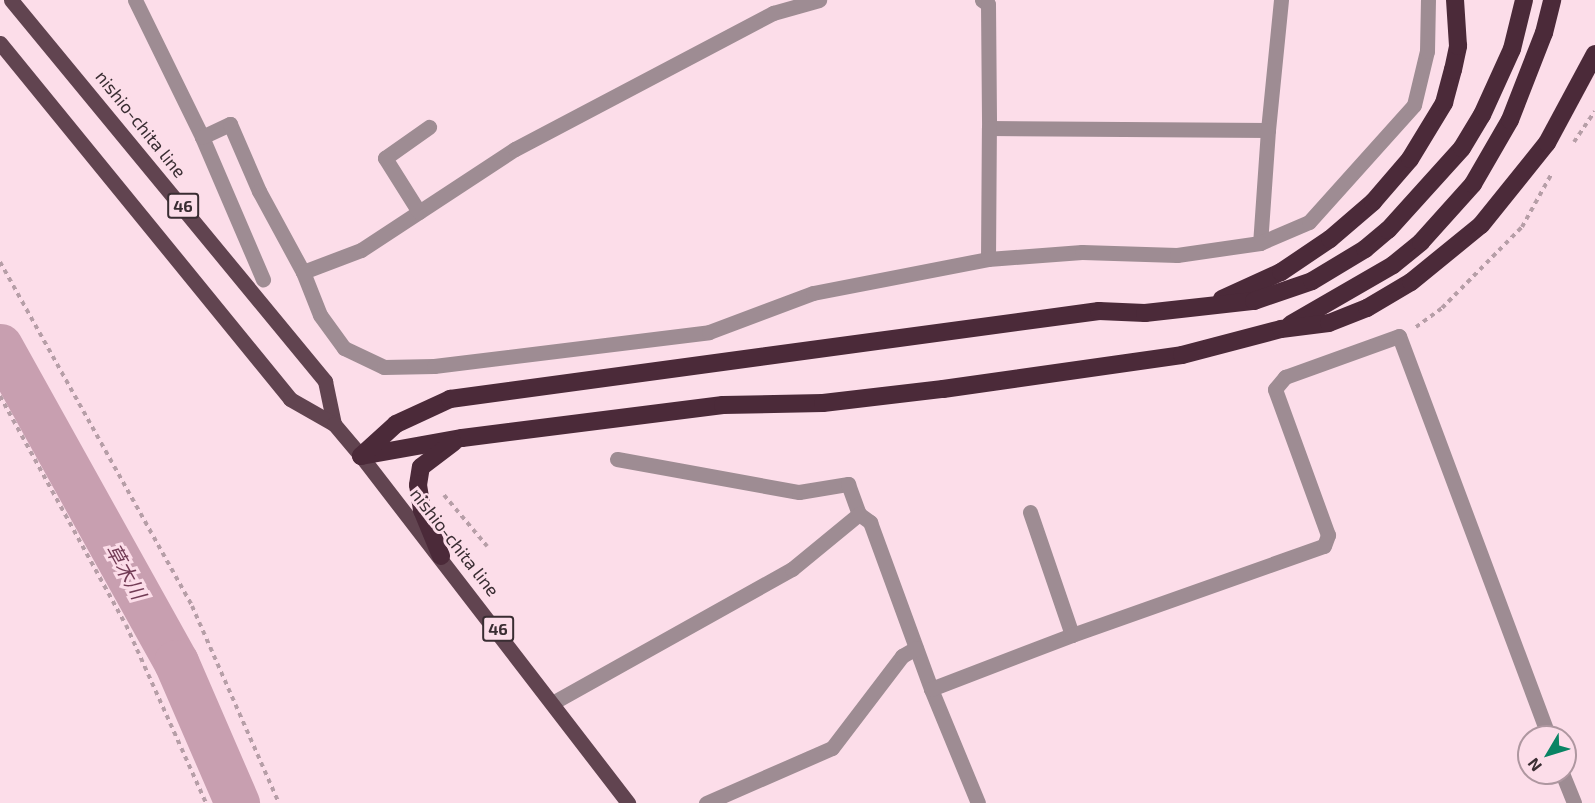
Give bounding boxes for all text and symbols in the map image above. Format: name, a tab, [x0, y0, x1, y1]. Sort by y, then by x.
street label: nishio-chita line	[91, 66, 191, 182]
road number: 46	[166, 193, 200, 219]
street label: nishio-chita line	[406, 483, 504, 601]
water label: 草木川	[101, 539, 151, 603]
road number: 46	[482, 616, 514, 642]
north arrow	[1517, 725, 1577, 785]
text: N	[1523, 755, 1545, 776]

